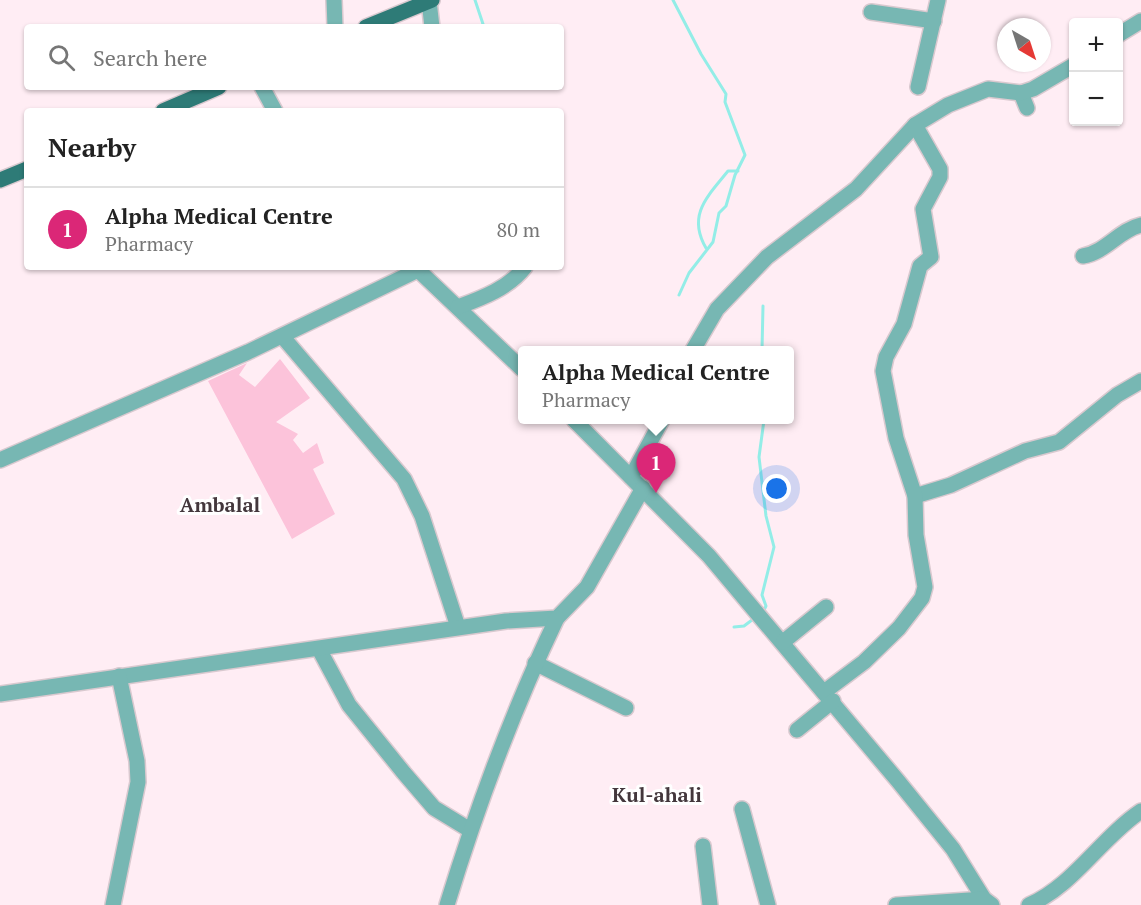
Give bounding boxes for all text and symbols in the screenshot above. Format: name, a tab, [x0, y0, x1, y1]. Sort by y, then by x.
north arrow	[997, 18, 1051, 72]
map controls	[1069, 18, 1123, 126]
button: +	[1069, 18, 1123, 72]
search box	[24, 24, 564, 90]
icon: search	[45, 41, 78, 74]
text: Search here	[93, 43, 207, 72]
button: −	[1069, 72, 1123, 126]
text: Nearby	[48, 130, 136, 164]
text: Alpha Medical Centre	[105, 201, 333, 230]
text: 1	[62, 216, 73, 243]
text: 80 m	[497, 216, 540, 243]
text: Pharmacy	[105, 230, 193, 257]
popup	[518, 346, 794, 424]
text: Alpha Medical Centre	[542, 357, 770, 386]
text: Pharmacy	[542, 386, 630, 413]
pin: 1	[636, 444, 676, 493]
your location	[762, 474, 791, 503]
district label: Ambalal	[180, 491, 261, 518]
district label: Kul-ahali	[612, 781, 702, 808]

